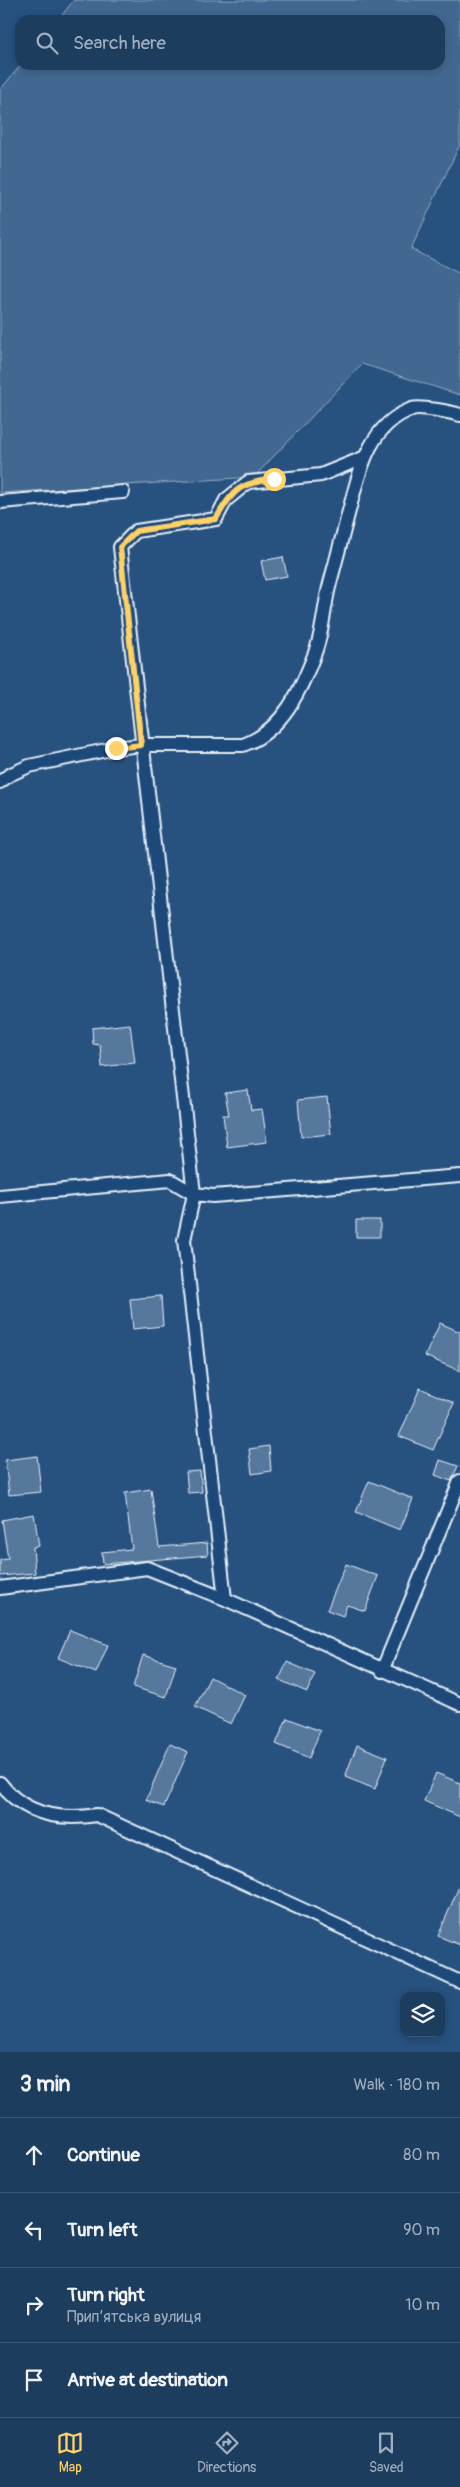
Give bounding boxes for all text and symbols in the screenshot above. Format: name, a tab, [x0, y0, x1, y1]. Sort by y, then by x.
search box	[15, 15, 445, 70]
icon: search	[33, 29, 61, 57]
text: Search here	[73, 31, 166, 55]
route start	[263, 468, 286, 491]
route end	[105, 737, 128, 760]
map controls	[400, 1992, 445, 2037]
button: layers	[400, 1992, 445, 2037]
text: 3 min	[20, 2071, 70, 2098]
text: Walk · 180 m	[353, 2075, 440, 2095]
icon: ahead	[20, 2141, 48, 2169]
text: Continue	[67, 2143, 140, 2167]
text: 80 m	[403, 2145, 440, 2165]
icon: left	[20, 2216, 48, 2244]
text: Turn left	[67, 2218, 137, 2242]
text: 90 m	[403, 2220, 440, 2240]
text: Turn right	[67, 2283, 145, 2307]
icon: right	[20, 2291, 48, 2319]
text: 10 m	[405, 2295, 440, 2315]
text: Прип’ятська вулиця	[67, 2307, 201, 2327]
icon: arrive	[20, 2366, 48, 2394]
text: Arrive at destination	[67, 2368, 228, 2392]
tab: Map	[56, 2429, 84, 2476]
tab: Directions	[197, 2429, 256, 2476]
tab: Saved	[369, 2429, 404, 2476]

